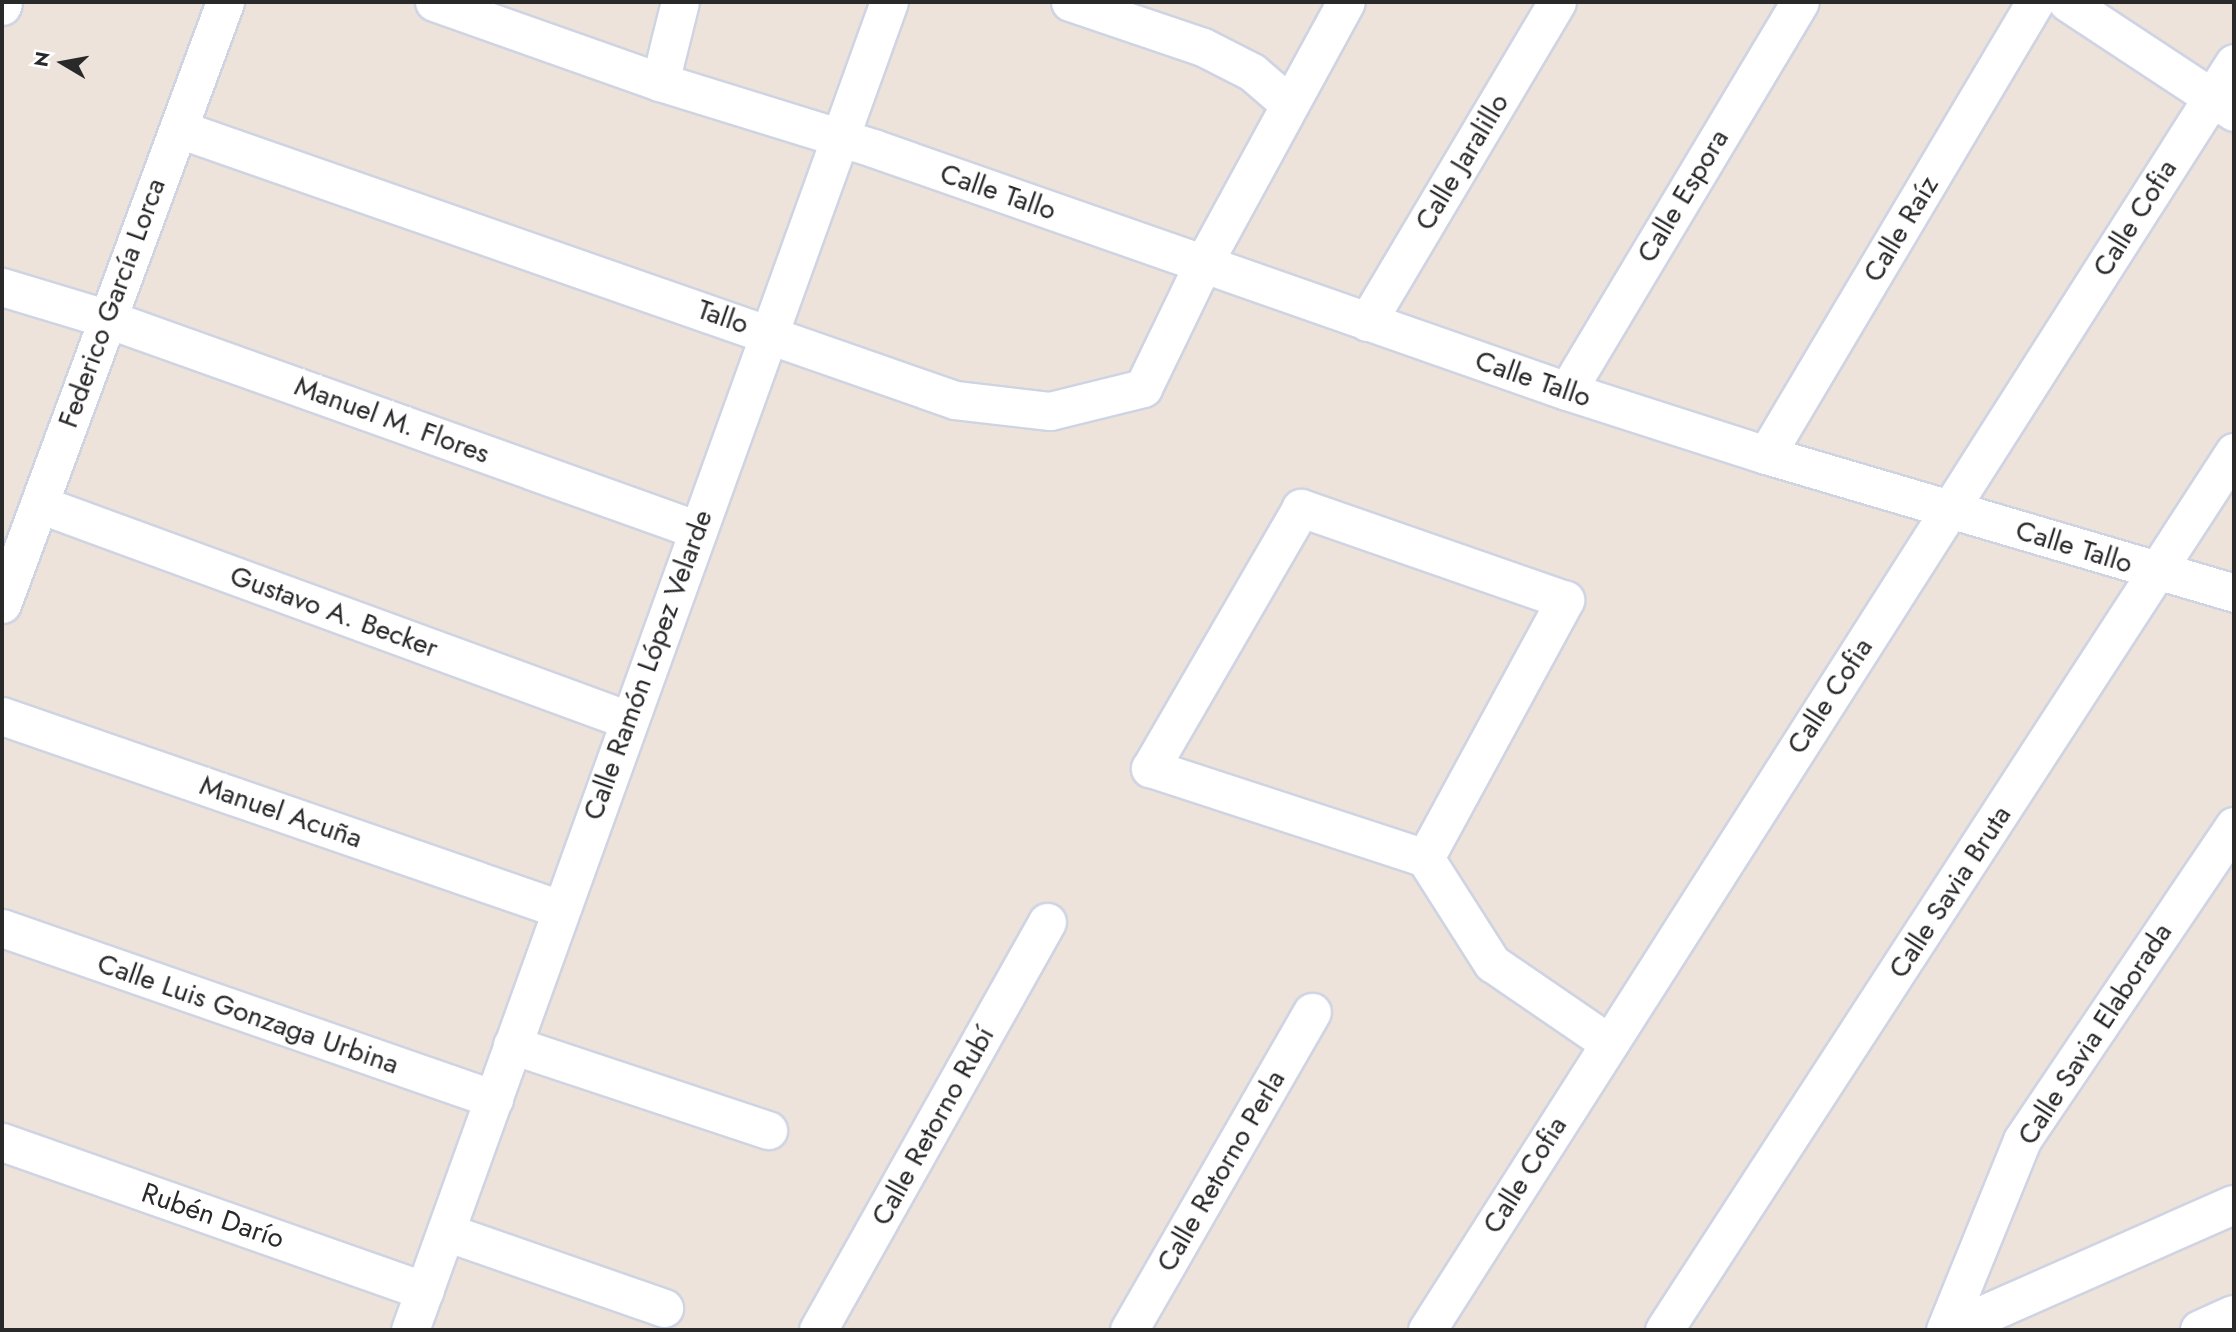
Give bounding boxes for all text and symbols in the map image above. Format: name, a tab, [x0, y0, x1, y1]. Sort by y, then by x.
north arrow	[28, 28, 98, 98]
text: N	[27, 49, 56, 69]
street label: Calle Jaralillo	[1408, 88, 1516, 236]
street label: Calle Espora	[1630, 123, 1736, 269]
street label: Calle Cofia	[2086, 153, 2184, 283]
street label: Calle Tallo	[936, 157, 1060, 227]
street label: Calle Raíz	[1856, 170, 1946, 288]
street label: Federico García Lorca	[51, 174, 173, 432]
street label: Tallo	[693, 293, 753, 341]
street label: Calle Tallo	[1471, 344, 1595, 414]
street label: Manuel M. Flores	[290, 369, 494, 471]
street label: Calle Ramón López Velarde	[576, 505, 720, 825]
street label: Calle Tallo	[2012, 513, 2136, 581]
street label: Gustavo A. Becker	[225, 559, 443, 665]
street label: Calle Cofia	[1780, 632, 1880, 760]
street label: Manuel Acuña	[195, 769, 367, 855]
street label: Calle Savia Bruta	[1882, 800, 2018, 984]
street label: Calle Savia Elaborada	[2011, 917, 2179, 1151]
street label: Calle Luis Gonzaga Urbina	[93, 947, 403, 1081]
street label: Calle Retorno Rubí	[864, 1021, 1002, 1231]
street label: Calle Retorno Perla	[1150, 1064, 1292, 1278]
street label: Calle Cofia	[1476, 1110, 1574, 1240]
street label: Rubén Darío	[137, 1176, 289, 1256]

